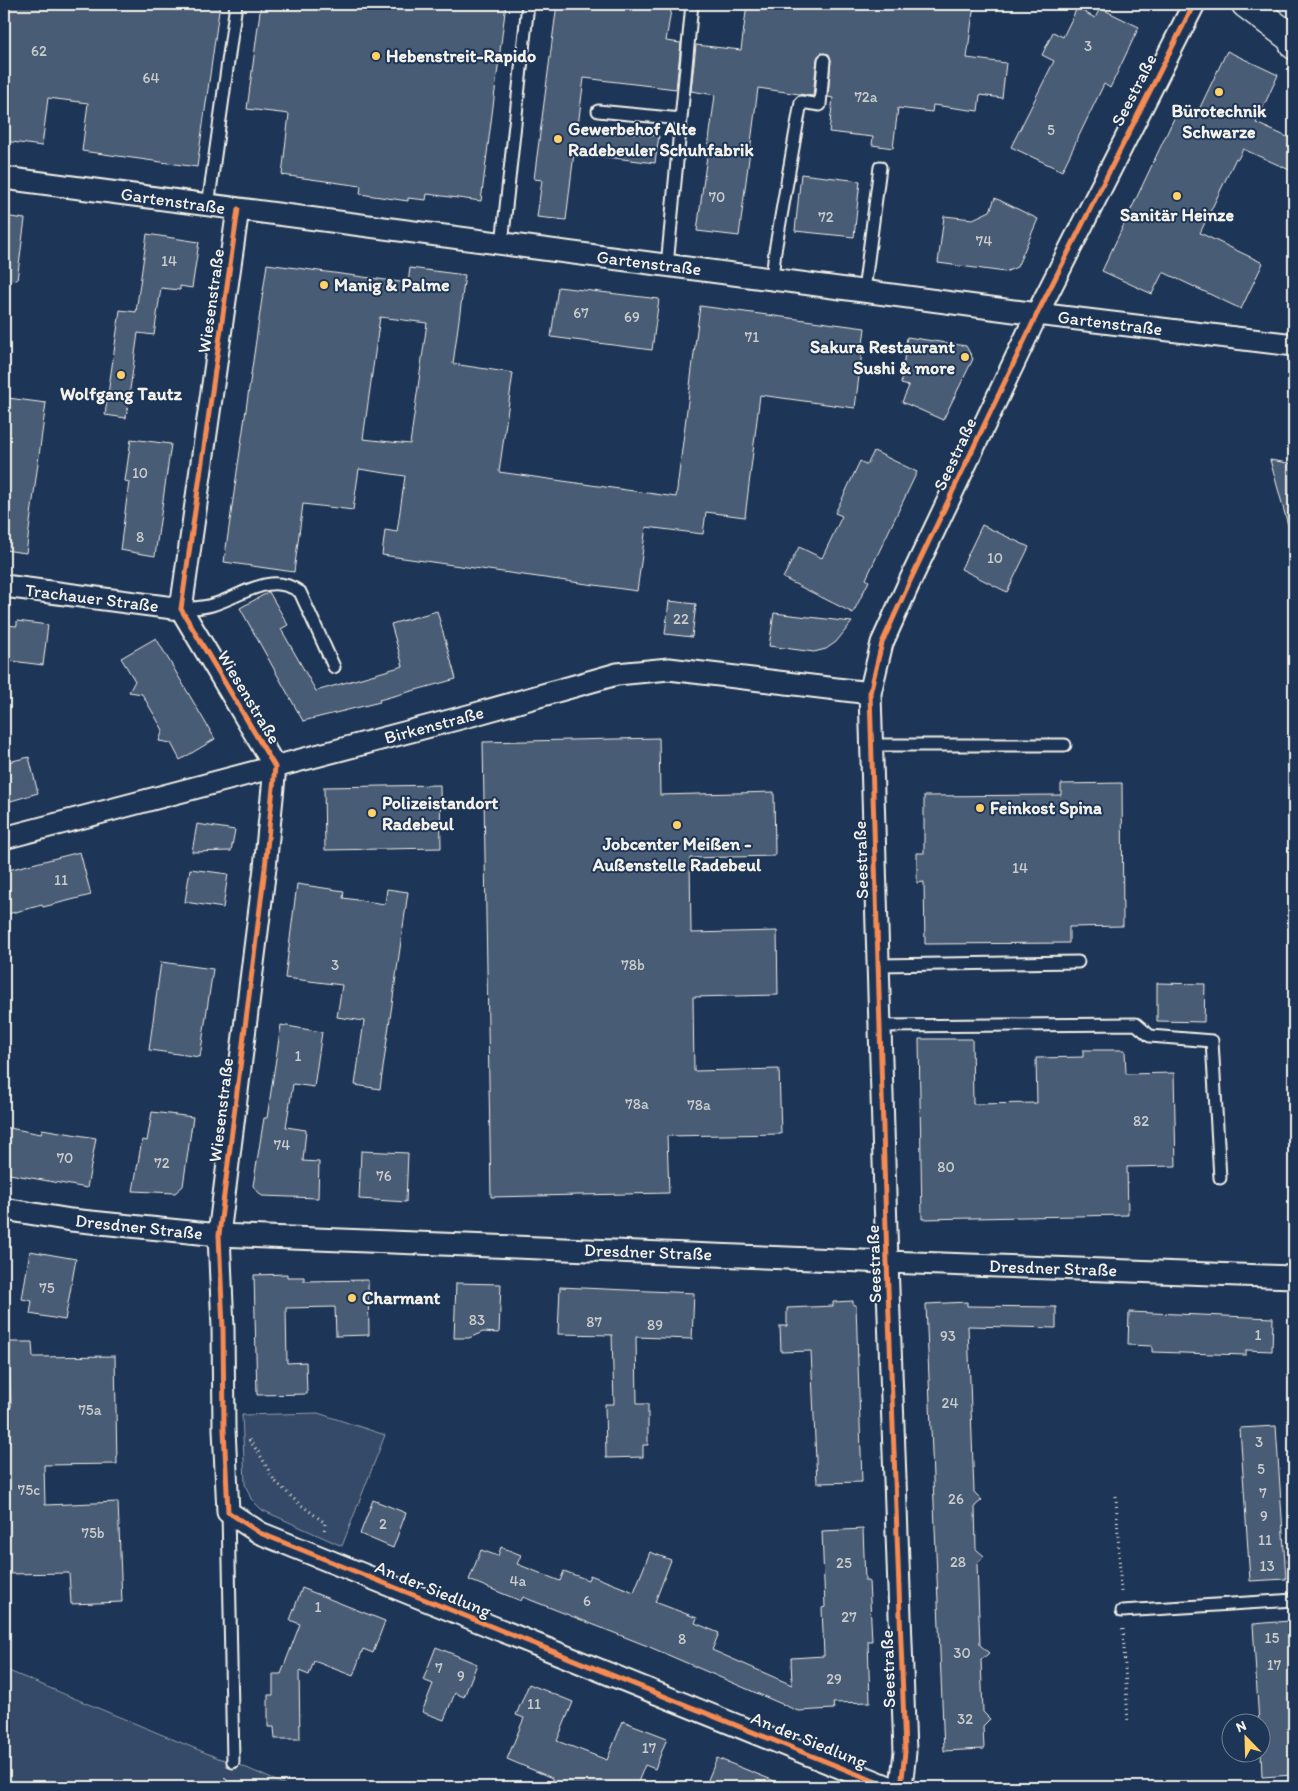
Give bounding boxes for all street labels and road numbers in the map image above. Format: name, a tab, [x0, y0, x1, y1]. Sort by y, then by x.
street label: Seestraße	[1106, 50, 1162, 130]
street label: Gartenstraße	[119, 183, 227, 219]
street label: Gartenstraße	[595, 246, 703, 280]
street label: Wiesenstraße	[193, 247, 229, 355]
street label: Gartenstraße	[1056, 306, 1164, 340]
street label: Seestraße	[929, 414, 981, 494]
street label: Trachauer Straße	[24, 579, 160, 617]
street label: Wiesenstraße	[212, 646, 286, 748]
street label: Birkenstraße	[382, 701, 486, 749]
street label: Seestraße	[849, 821, 873, 899]
street label: Wiesenstraße	[204, 1056, 238, 1164]
street label: Dresdner Straße	[74, 1209, 204, 1245]
street label: Seestraße	[862, 1225, 886, 1303]
street label: Dresdner Straße	[584, 1239, 712, 1265]
street label: Dresdner Straße	[989, 1255, 1117, 1281]
street label: An der Siedlung	[372, 1556, 495, 1623]
street label: Seestraße	[876, 1630, 900, 1708]
street label: An der Siedlung	[748, 1707, 871, 1774]

